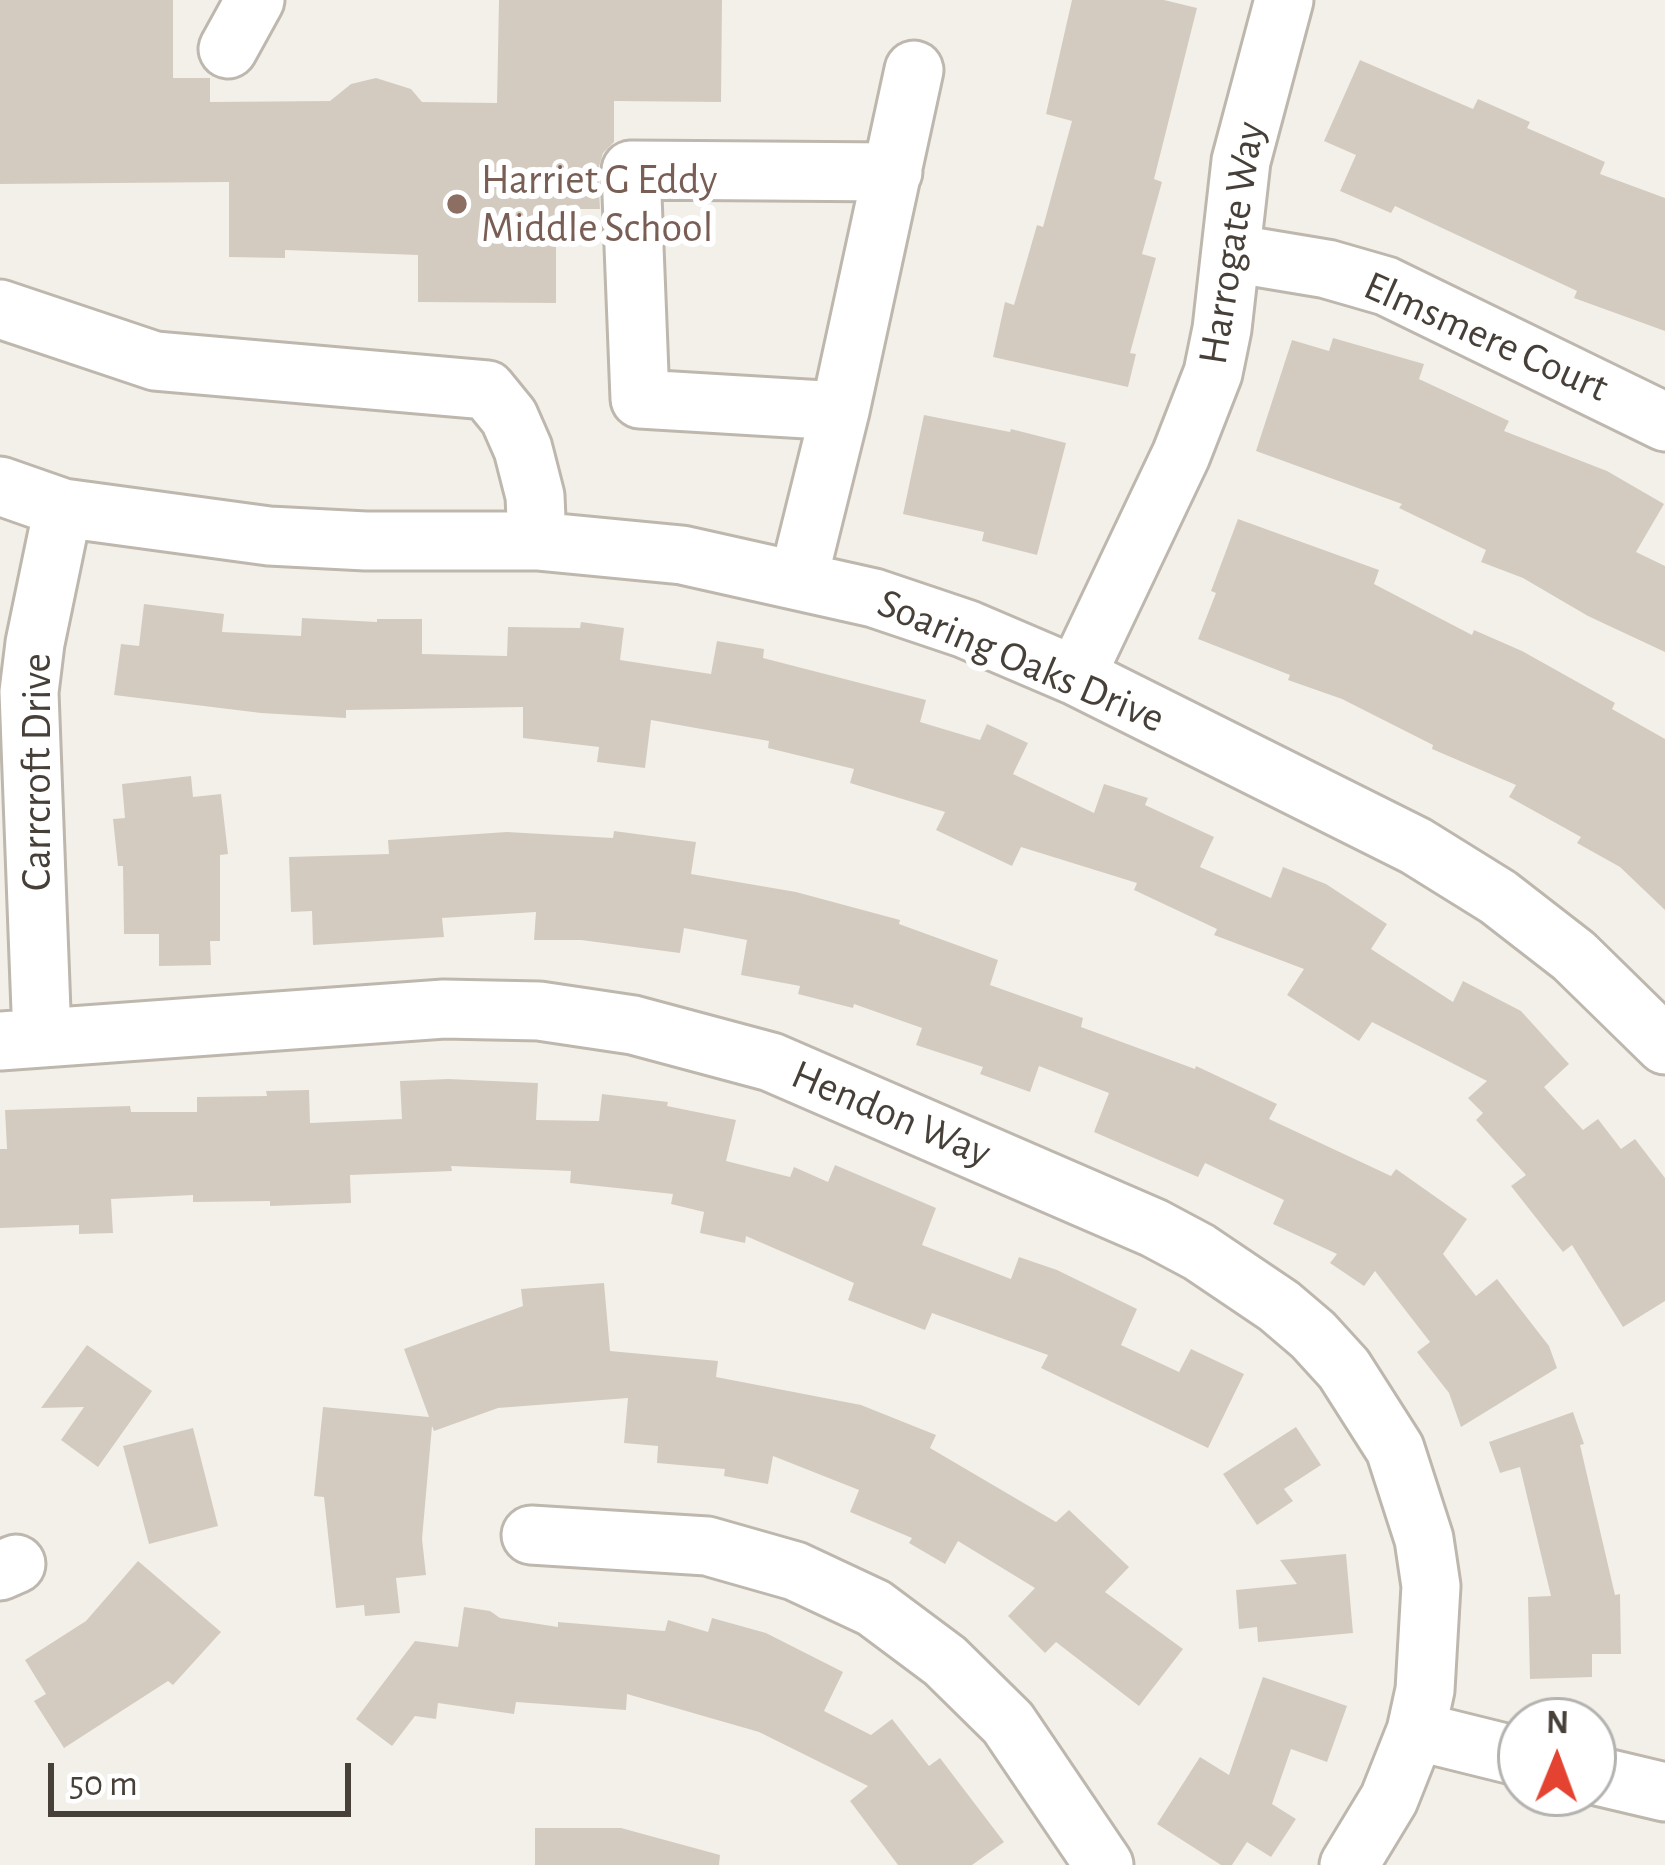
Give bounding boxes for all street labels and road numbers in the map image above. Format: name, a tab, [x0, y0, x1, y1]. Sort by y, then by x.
street label: Harrogate Way	[1188, 118, 1276, 368]
street label: Elmsmere Court	[1356, 261, 1616, 413]
street label: Soaring Oaks Drive	[870, 578, 1172, 744]
street label: Carrcroft Drive	[12, 653, 62, 891]
street label: Hendon Way	[784, 1049, 998, 1179]

